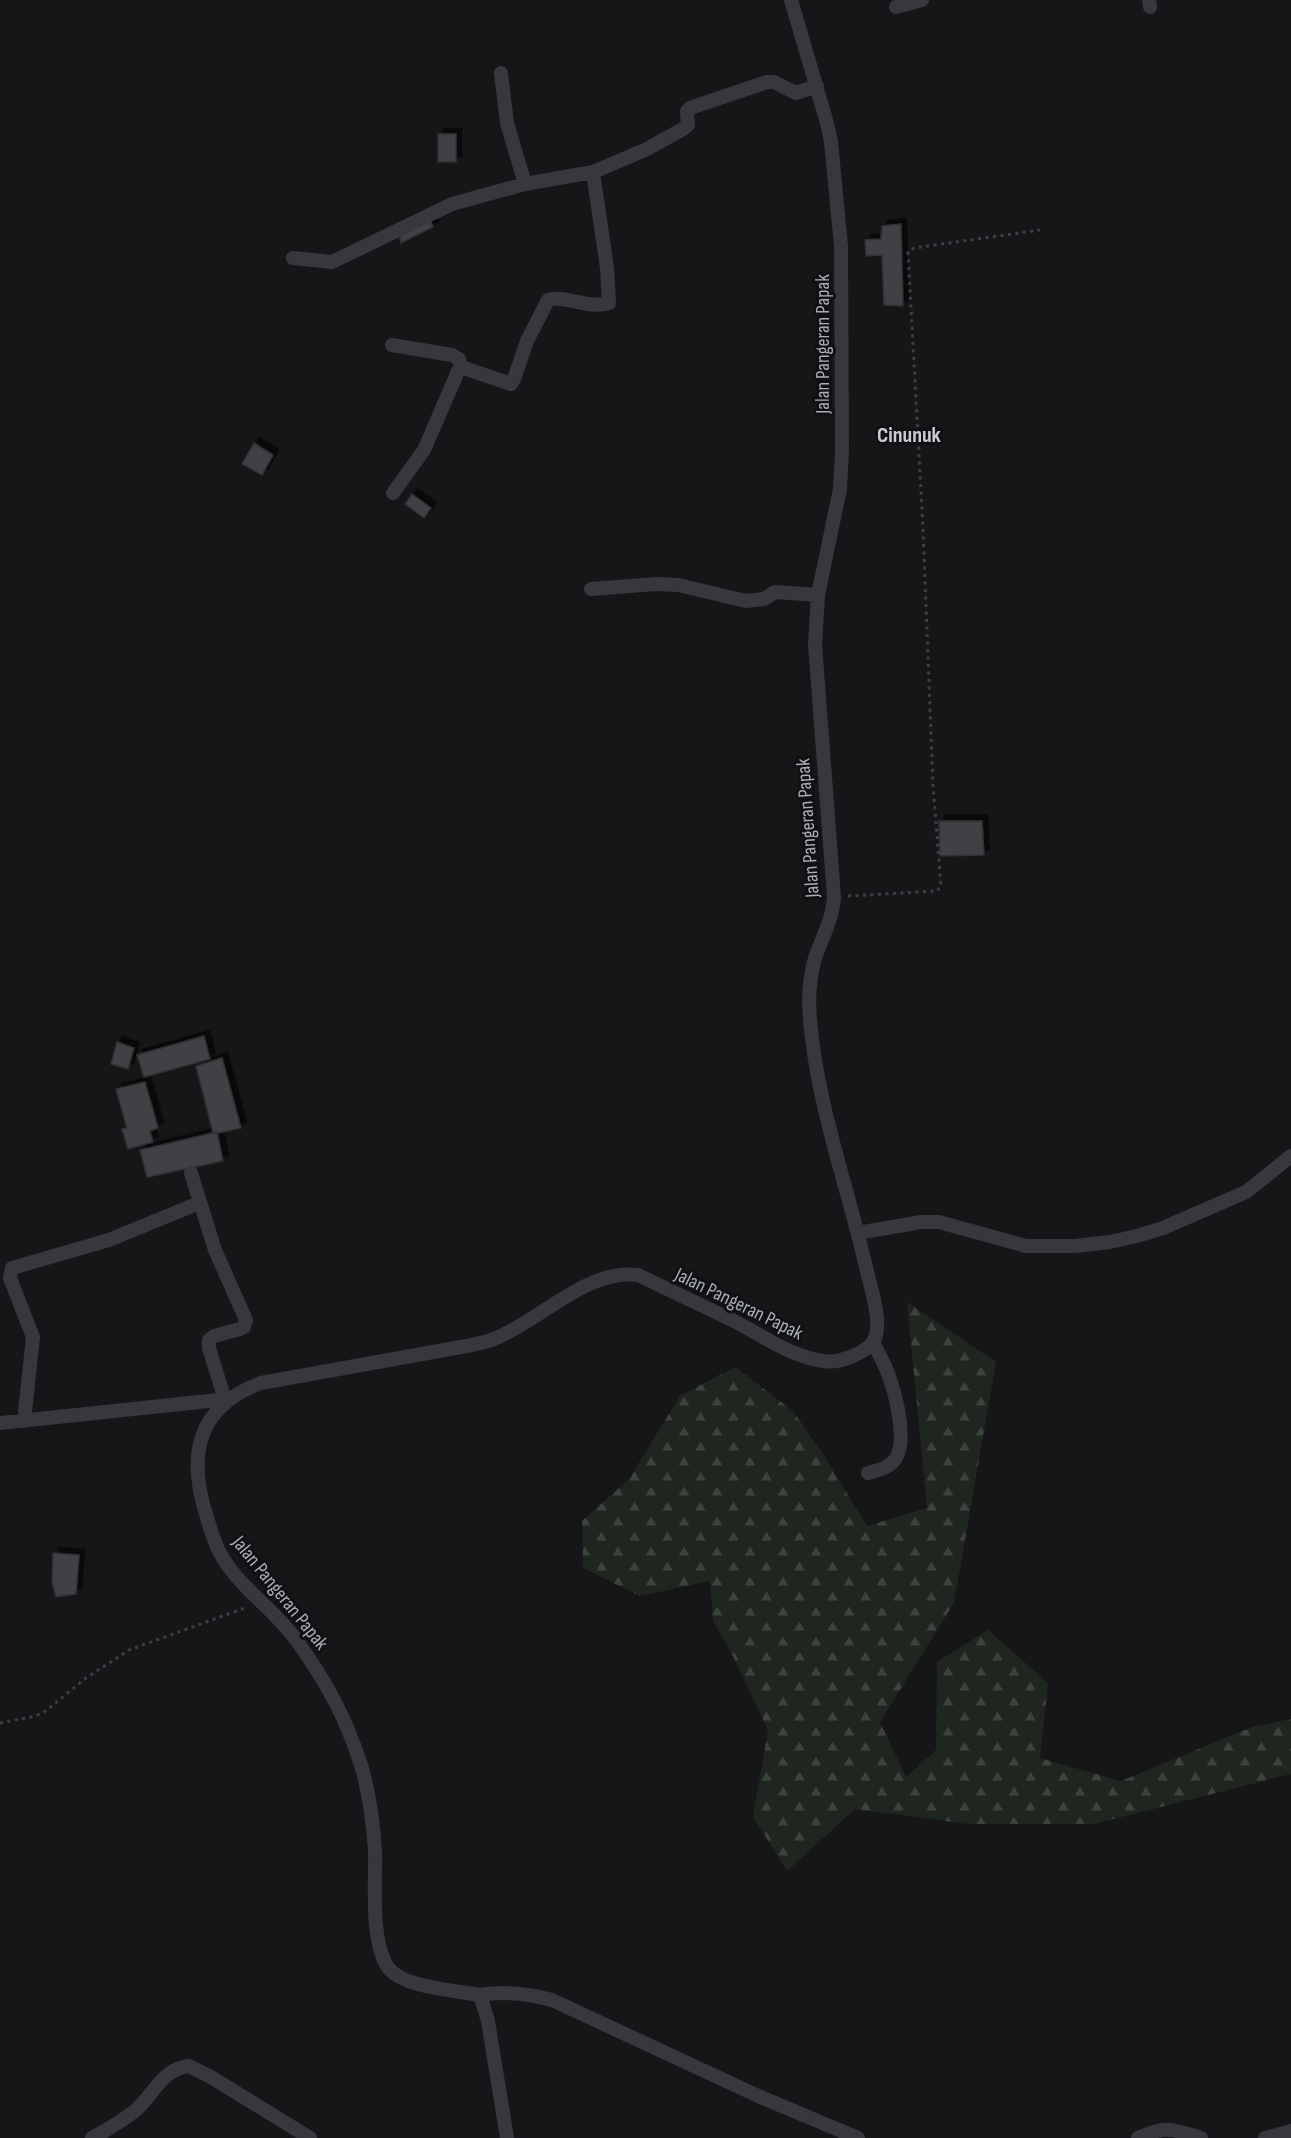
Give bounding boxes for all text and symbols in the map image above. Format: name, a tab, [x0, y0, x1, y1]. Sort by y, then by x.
street label: Jalan Pangeran Papak	[811, 274, 835, 415]
district label: Cinunuk	[877, 422, 942, 449]
street label: Jalan Pangeran Papak	[791, 757, 825, 900]
street label: Jalan Pangeran Papak	[670, 1262, 807, 1346]
street label: Jalan Pangeran Papak	[226, 1530, 334, 1655]

